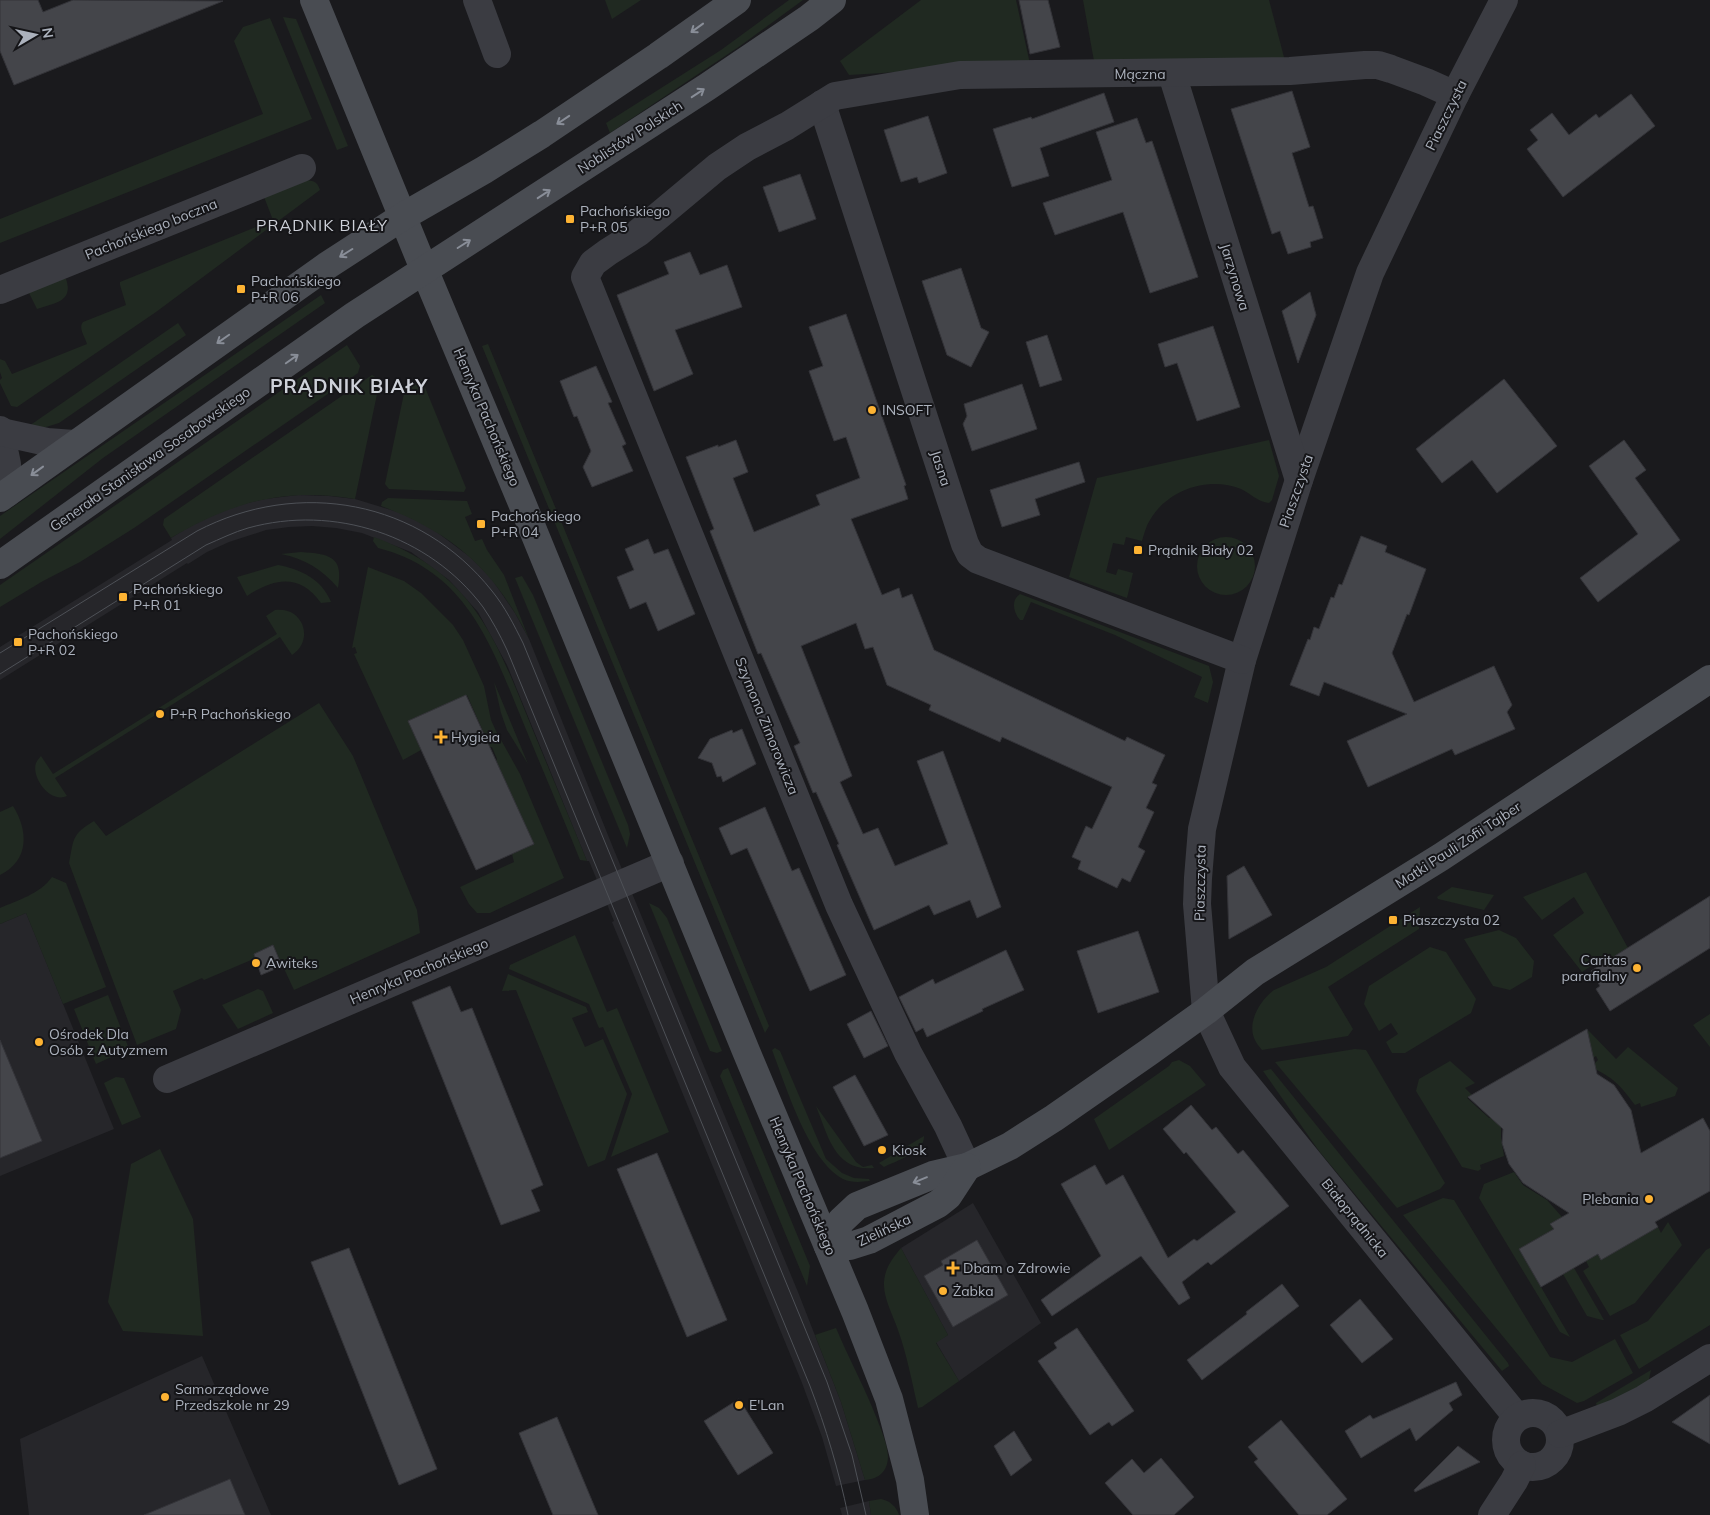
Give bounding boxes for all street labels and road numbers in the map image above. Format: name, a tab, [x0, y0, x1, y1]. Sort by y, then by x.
street label: Mączna	[1114, 65, 1166, 83]
street label: Piaszczysta	[1421, 77, 1471, 153]
street label: Noblistów Polskich	[574, 96, 686, 178]
street label: Pachońskiego boczna	[82, 194, 220, 264]
street label: Jarzynowa	[1216, 241, 1254, 313]
street label: Henryka Pachońskiego	[450, 345, 524, 489]
street label: Generała Stanisława Sosabowskiego	[46, 383, 254, 535]
street label: Jasna	[927, 448, 955, 488]
street label: Piaszczysta	[1275, 452, 1317, 530]
street label: Szymona Zimorowicza	[731, 655, 803, 797]
street label: Matki Pauli Zofii Tajber	[1392, 797, 1525, 892]
street label: Piaszczysta	[1190, 845, 1210, 921]
street label: Henryka Pachońskiego	[347, 934, 491, 1008]
street label: Henryka Pachońskiego	[766, 1114, 840, 1258]
street label: Białoprądnicka	[1318, 1175, 1392, 1261]
street label: Zielińska	[855, 1210, 913, 1250]

